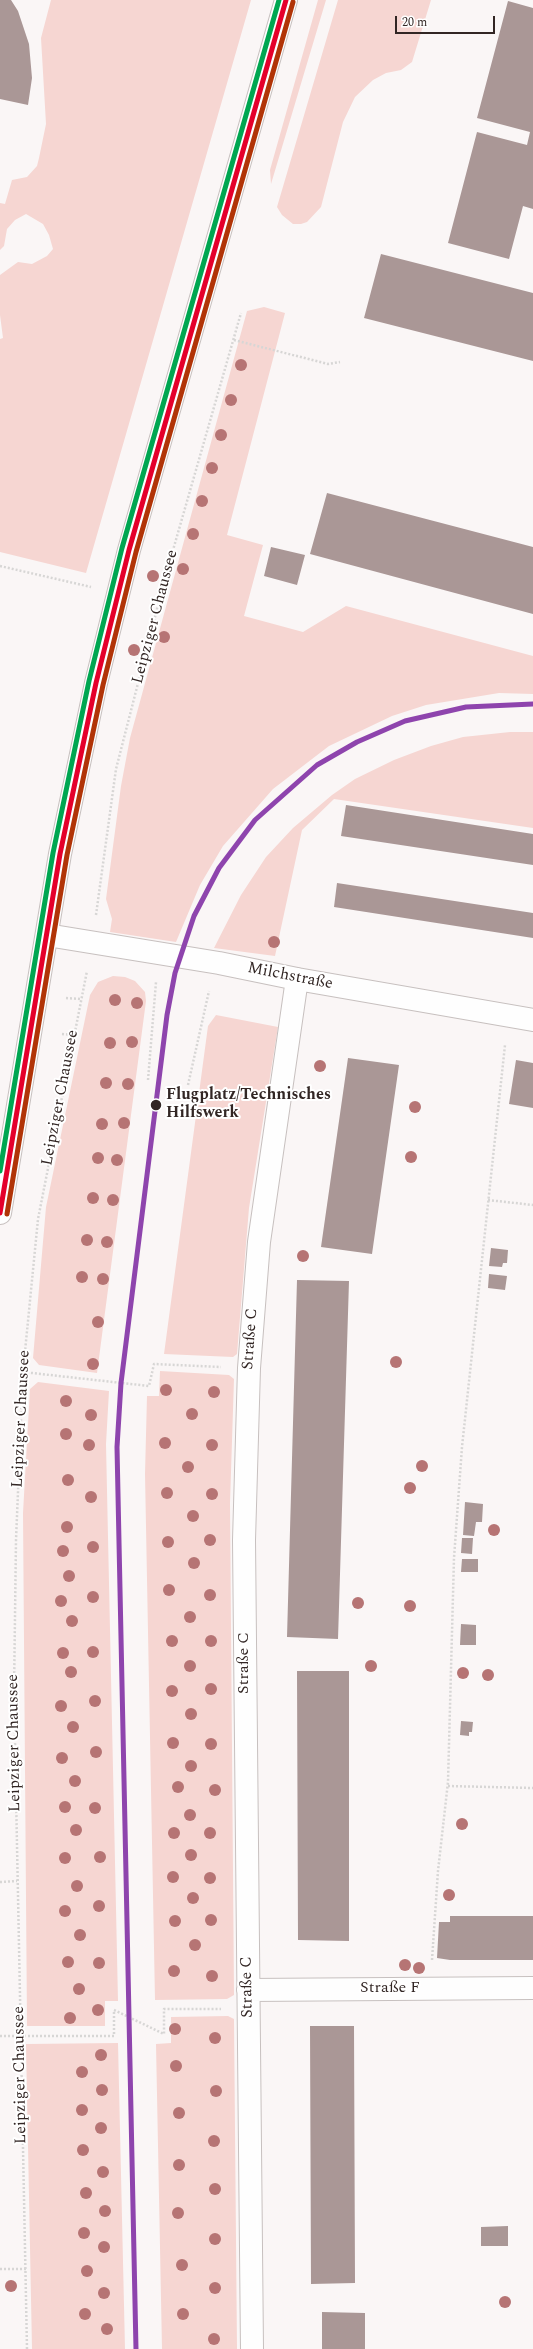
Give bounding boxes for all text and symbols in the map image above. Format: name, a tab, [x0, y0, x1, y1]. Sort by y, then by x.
scale bar	[397, 8, 497, 34]
text: 20 m	[402, 13, 427, 32]
street label: Leipziger Chaussee	[129, 548, 183, 686]
street label: Milchstraße	[246, 959, 334, 995]
street label: Leipziger Chaussee	[38, 1028, 84, 1168]
place label: Flugplatz/Technisches Hilfswerk	[166, 1086, 331, 1124]
marker: Flugplatz/Technisches Hilfswerk	[149, 1098, 163, 1112]
street label: Straße C	[239, 1307, 263, 1371]
street label: Leipziger Chaussee	[9, 1350, 35, 1488]
street label: Straße C	[235, 1632, 255, 1694]
street label: Leipziger Chaussee	[4, 1674, 26, 1812]
street label: Straße C	[238, 1956, 258, 2018]
street label: Straße F	[360, 1979, 420, 1999]
street label: Leipziger Chaussee	[10, 2006, 32, 2144]

